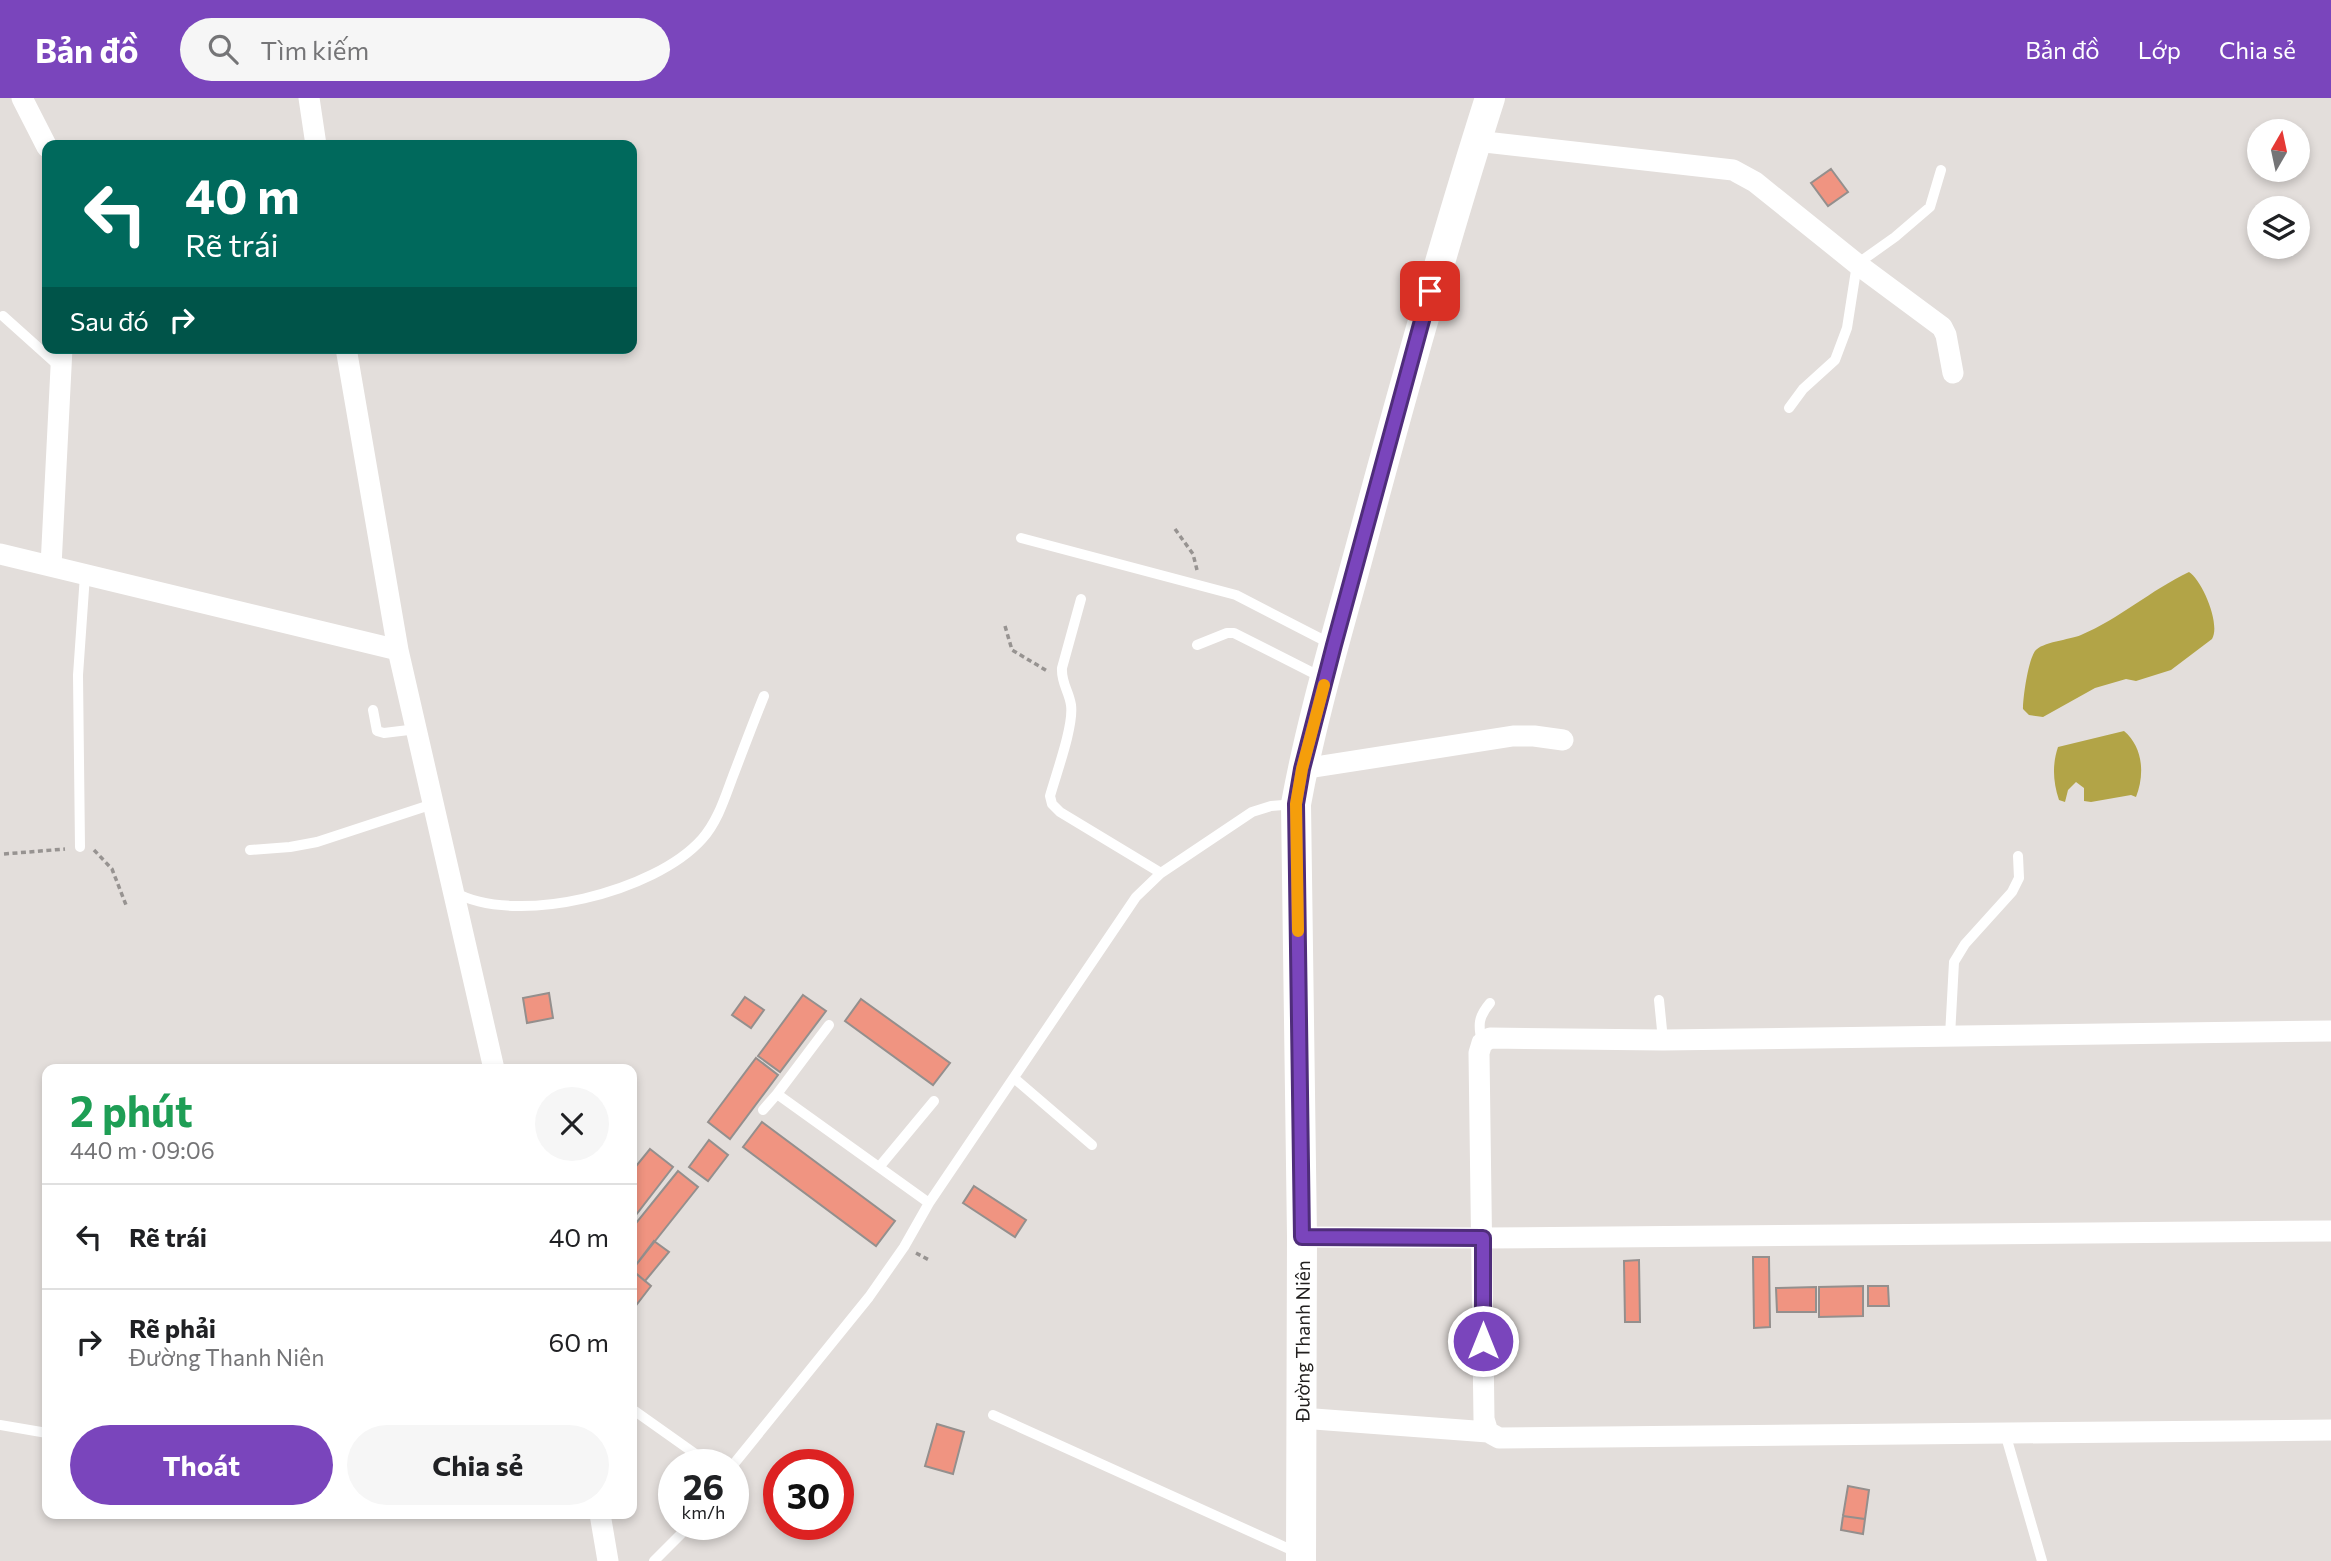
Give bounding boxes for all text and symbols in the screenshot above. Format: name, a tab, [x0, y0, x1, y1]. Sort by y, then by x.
search box	[180, 18, 670, 81]
text: Bản đồ	[35, 29, 138, 70]
icon: search	[204, 30, 242, 68]
text: Tìm kiếm	[260, 34, 369, 65]
text: Bản đồ	[2025, 35, 2100, 64]
text: Lớp	[2138, 35, 2181, 64]
text: Chia sẻ	[2219, 35, 2296, 64]
north arrow	[2247, 119, 2310, 182]
map controls	[2247, 119, 2310, 259]
text: 40 m	[185, 164, 300, 224]
icon: left	[70, 168, 161, 259]
button: layers	[2247, 196, 2310, 259]
text: Rẽ trái	[185, 224, 279, 264]
pin	[1400, 261, 1460, 321]
icon: arrive	[1411, 272, 1449, 310]
icon: right	[163, 301, 201, 339]
text: Sau đó	[70, 305, 149, 336]
text: 2 phút	[70, 1084, 193, 1136]
button: close	[535, 1087, 609, 1161]
text: 440 m · 09:06	[70, 1136, 215, 1164]
icon: left	[70, 1218, 108, 1256]
text: Rẽ trái	[129, 1221, 207, 1252]
text: 40 m	[549, 1221, 609, 1252]
street label: Đường Thanh Niên	[1290, 1260, 1313, 1423]
position arrow	[1446, 1304, 1520, 1378]
text: Rẽ phải	[129, 1312, 216, 1343]
icon: right	[70, 1323, 108, 1361]
text: 60 m	[549, 1326, 609, 1357]
text: Đường Thanh Niên	[129, 1343, 324, 1371]
button: Thoát	[70, 1425, 333, 1505]
button: Chia sẻ	[347, 1425, 609, 1505]
speed limit sign: 30	[763, 1449, 854, 1540]
text: 26	[683, 1464, 724, 1507]
text: km/h	[682, 1501, 725, 1523]

